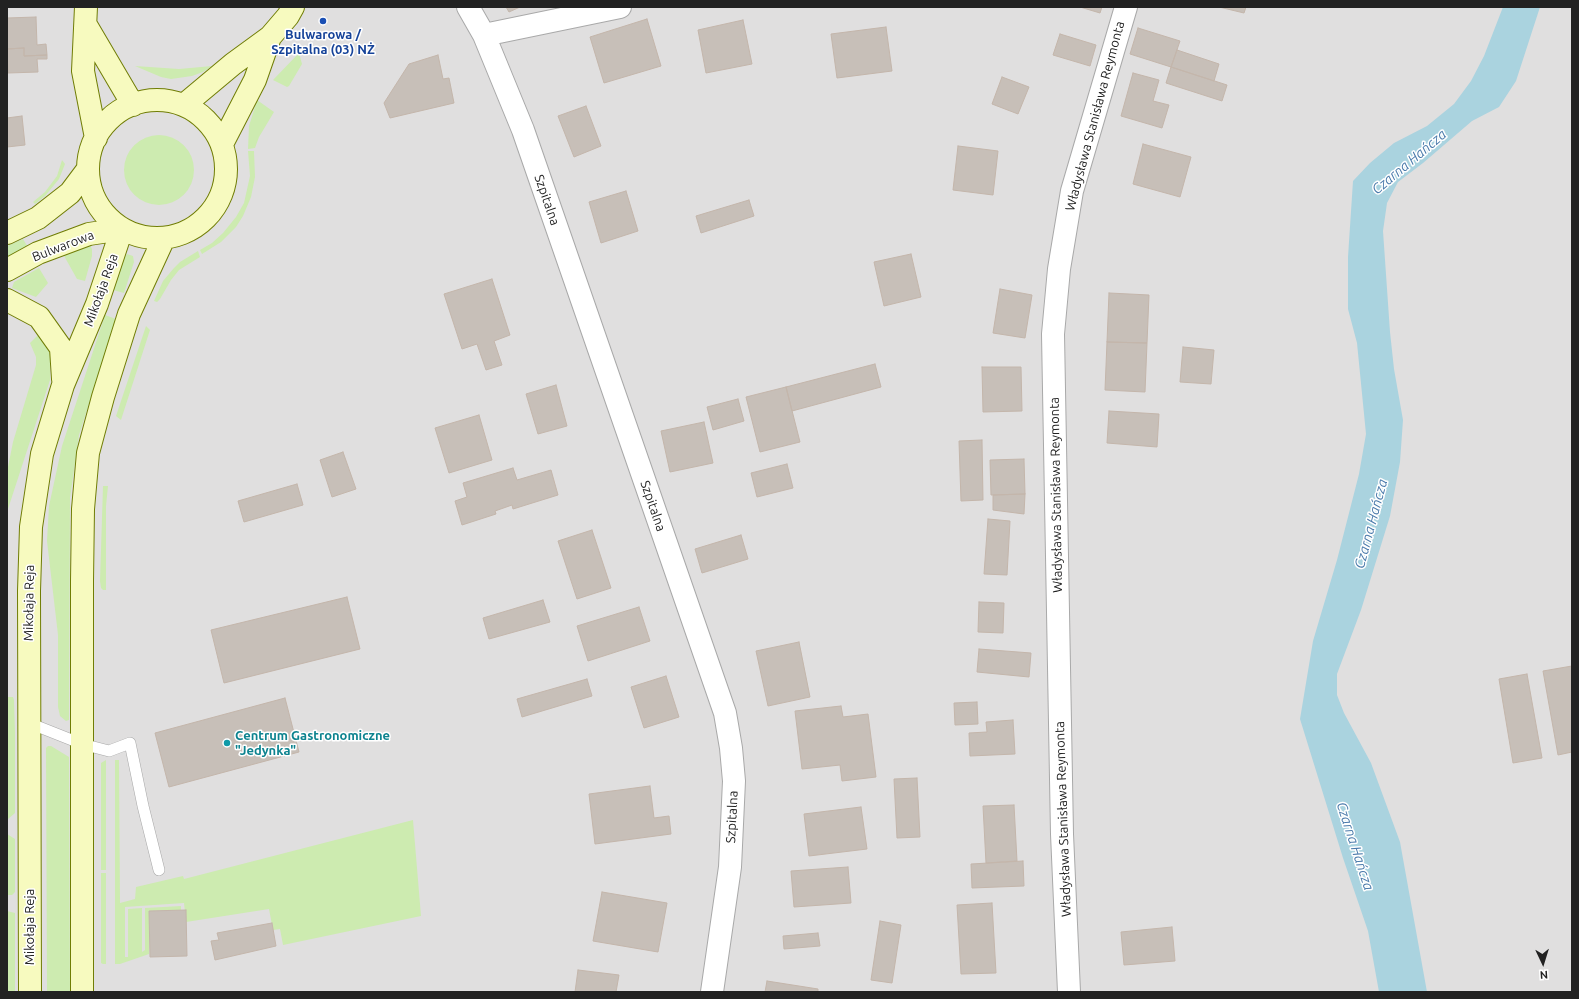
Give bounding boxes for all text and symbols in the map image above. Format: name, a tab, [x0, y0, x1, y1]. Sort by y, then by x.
marker: Bulwarowa / Szpitalna (03) NŻ	[318, 16, 328, 26]
street label: Władysława Stanisława Reymonta	[1062, 19, 1128, 213]
place label: Bulwarowa / Szpitalna (03) NŻ	[271, 27, 375, 58]
water label: Czarna Hańcza	[1368, 126, 1450, 198]
street label: Szpitalna	[531, 172, 563, 228]
street label: Bulwarowa	[30, 227, 96, 265]
street label: Mikołaja Reja	[81, 251, 121, 329]
street label: Władysława Stanisława Reymonta	[1046, 397, 1066, 593]
water label: Czarna Hańcza	[1351, 477, 1391, 571]
street label: Szpitalna	[637, 478, 669, 534]
street label: Mikołaja Reja	[21, 565, 37, 641]
street label: Władysława Stanisława Reymonta	[1052, 721, 1074, 917]
place label: Centrum Gastronomiczne "Jedynka"	[235, 728, 390, 759]
marker: Centrum Gastronomiczne "Jedynka"	[222, 738, 232, 748]
street label: Szpitalna	[723, 790, 741, 844]
water label: Czarna Hańcza	[1333, 800, 1377, 892]
street label: Mikołaja Reja	[22, 889, 38, 965]
north arrow	[1523, 943, 1563, 983]
text: N	[1539, 969, 1548, 981]

